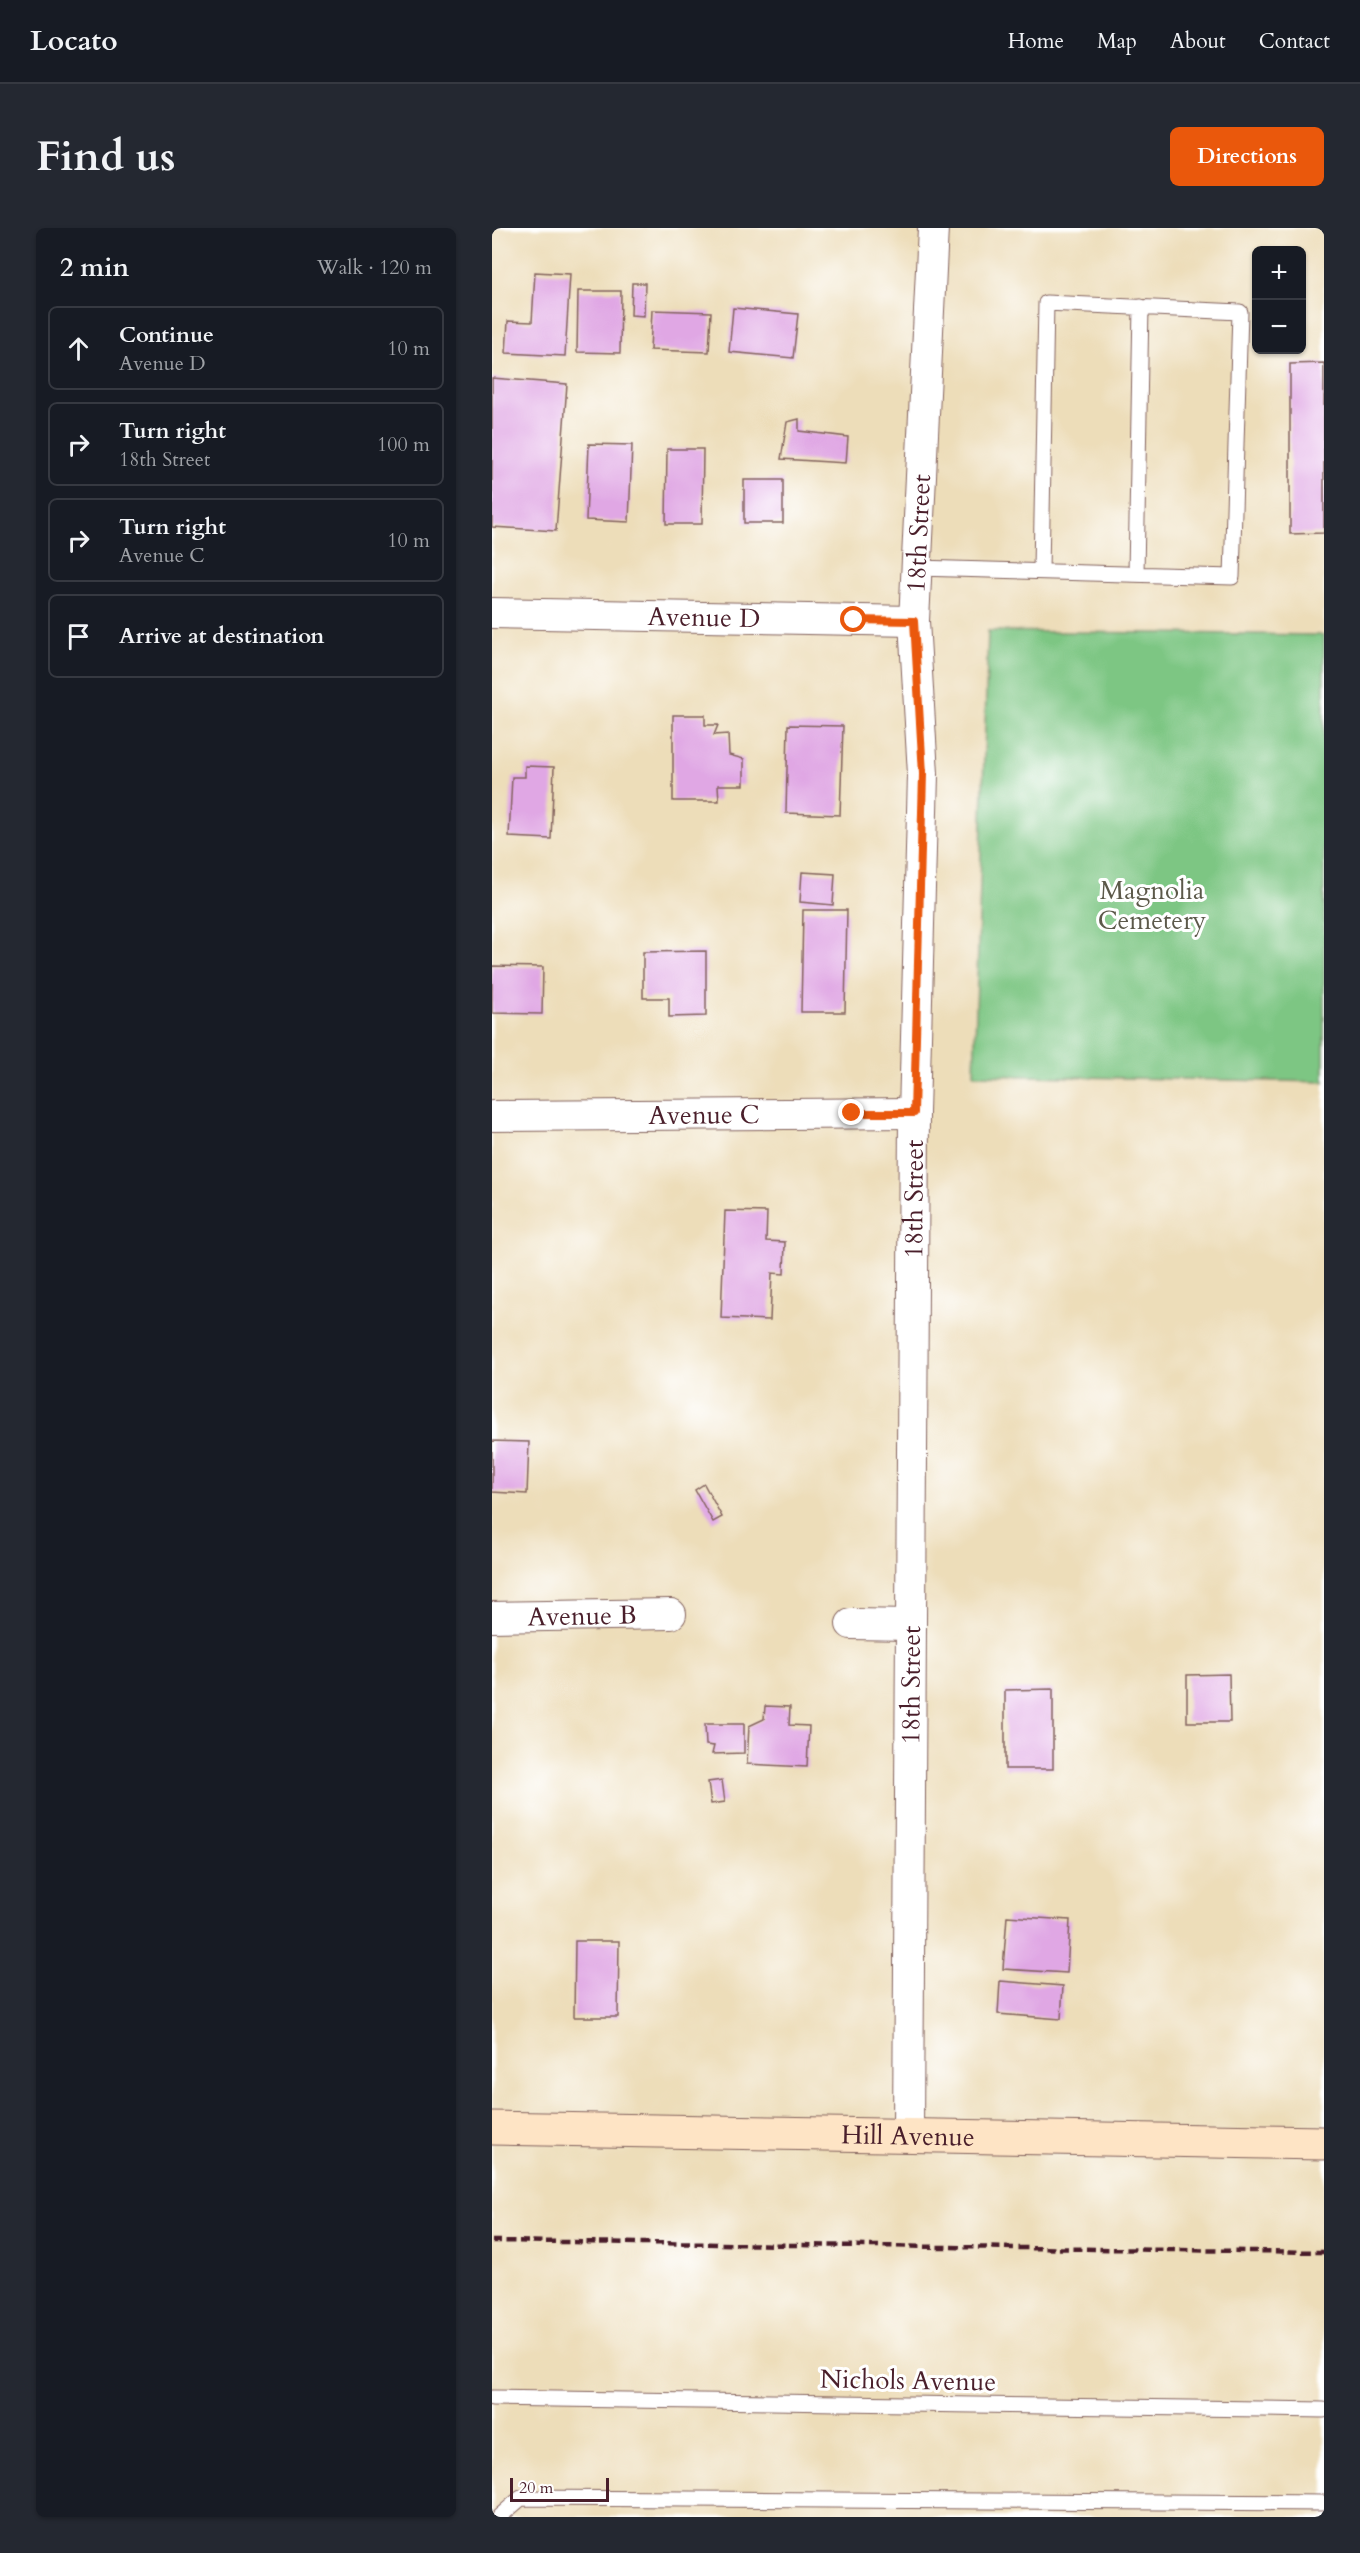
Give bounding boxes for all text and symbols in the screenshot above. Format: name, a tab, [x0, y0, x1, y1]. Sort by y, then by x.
text: Locato	[30, 22, 118, 60]
text: Home	[1008, 27, 1064, 56]
text: Map	[1097, 27, 1137, 56]
text: About	[1170, 27, 1226, 56]
text: Contact	[1259, 27, 1330, 56]
button: Directions	[1170, 127, 1324, 186]
text: Find us	[36, 128, 176, 185]
map controls	[1252, 246, 1306, 354]
button: +	[1252, 246, 1306, 300]
text: 2 min	[60, 250, 129, 285]
text: Walk · 120 m	[317, 254, 432, 281]
button: −	[1252, 300, 1306, 354]
text: Continue	[119, 320, 214, 350]
icon: ahead	[62, 332, 95, 365]
text: 10 m	[387, 335, 430, 362]
text: Avenue D	[119, 350, 205, 377]
text: Turn right	[119, 416, 226, 446]
icon: right	[62, 428, 95, 461]
text: 100 m	[377, 431, 430, 458]
text: 18th Street	[119, 446, 210, 473]
street label: 18th Street	[898, 473, 939, 594]
text: Turn right	[119, 512, 226, 542]
icon: right	[62, 524, 95, 557]
text: 10 m	[387, 527, 430, 554]
text: Avenue C	[119, 542, 205, 569]
street label: Avenue D	[647, 599, 761, 636]
route start	[840, 606, 866, 632]
icon: arrive	[62, 620, 95, 653]
text: Arrive at destination	[119, 621, 324, 651]
park label: Magnolia Cemetery	[1098, 873, 1207, 938]
street label: Avenue C	[648, 1097, 760, 1133]
route end	[838, 1099, 864, 1125]
street label: 18th Street	[896, 1140, 932, 1258]
street label: Avenue B	[527, 1598, 637, 1634]
street label: 18th Street	[893, 1626, 929, 1744]
street label: Hill Avenue	[841, 2117, 975, 2155]
street label: Nichols Avenue	[820, 2361, 996, 2400]
scale bar	[510, 2475, 609, 2502]
text: 20 m	[519, 2477, 553, 2499]

